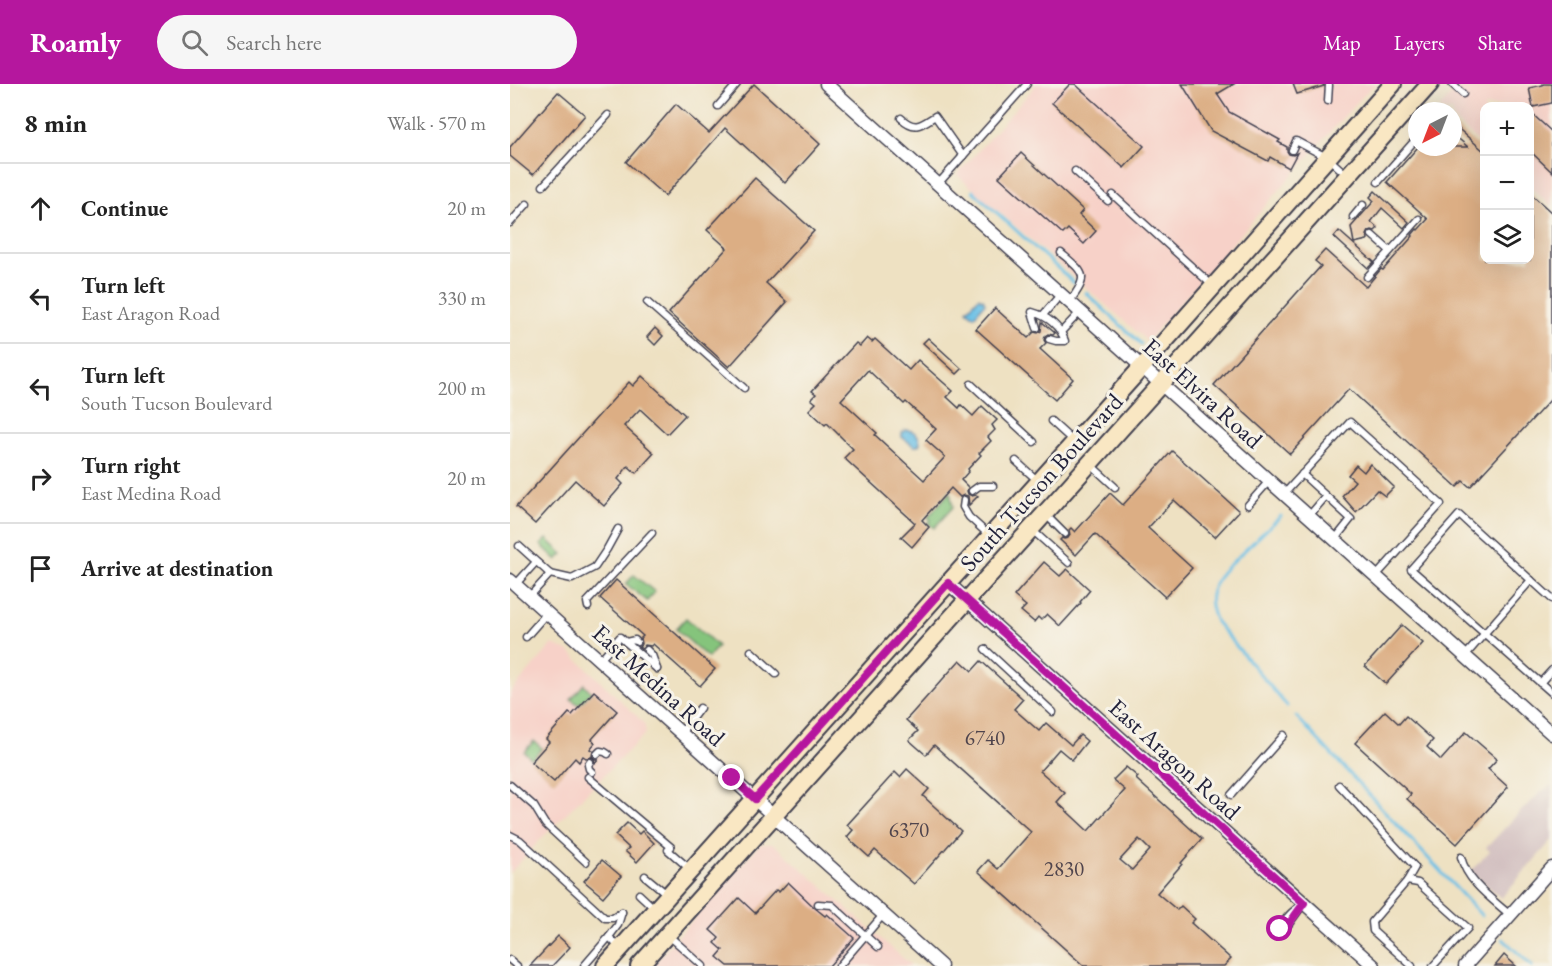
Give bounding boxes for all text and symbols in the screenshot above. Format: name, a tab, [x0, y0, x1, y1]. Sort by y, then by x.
search box	[157, 15, 577, 69]
text: Roamly	[30, 24, 121, 60]
icon: search	[178, 26, 211, 59]
text: Search here	[226, 28, 322, 57]
text: Map	[1323, 29, 1361, 56]
text: Layers	[1394, 29, 1445, 56]
text: Share	[1478, 29, 1522, 56]
north arrow	[1408, 102, 1462, 156]
map controls	[1480, 102, 1534, 264]
button: +	[1480, 102, 1534, 156]
text: 8 min	[24, 106, 87, 140]
text: Walk · 570 m	[387, 110, 486, 136]
button: −	[1480, 156, 1534, 210]
icon: ahead	[24, 192, 57, 225]
text: Continue	[81, 194, 168, 223]
text: 20 m	[447, 195, 486, 221]
button: layers	[1480, 210, 1534, 264]
text: Turn left	[81, 271, 165, 300]
icon: left	[24, 282, 57, 315]
text: 330 m	[438, 285, 486, 311]
text: East Aragon Road	[81, 300, 220, 326]
street label: East Elvira Road	[1137, 331, 1270, 456]
text: Turn left	[81, 361, 165, 390]
icon: left	[24, 372, 57, 405]
text: 200 m	[438, 375, 486, 401]
street label: South Tucson Boulevard	[953, 386, 1130, 578]
text: South Tucson Boulevard	[81, 390, 272, 416]
text: Turn right	[81, 451, 180, 480]
icon: right	[24, 462, 57, 495]
text: 20 m	[447, 465, 486, 491]
text: East Medina Road	[81, 480, 221, 506]
icon: arrive	[24, 552, 57, 585]
text: Arrive at destination	[81, 554, 273, 583]
street label: East Medina Road	[586, 617, 732, 753]
street label: East Aragon Road	[1103, 692, 1248, 827]
house number: 6740	[965, 724, 1005, 751]
route end	[718, 764, 744, 790]
house number: 6370	[889, 816, 929, 843]
house number: 2830	[1044, 855, 1084, 882]
route start	[1266, 915, 1292, 941]

